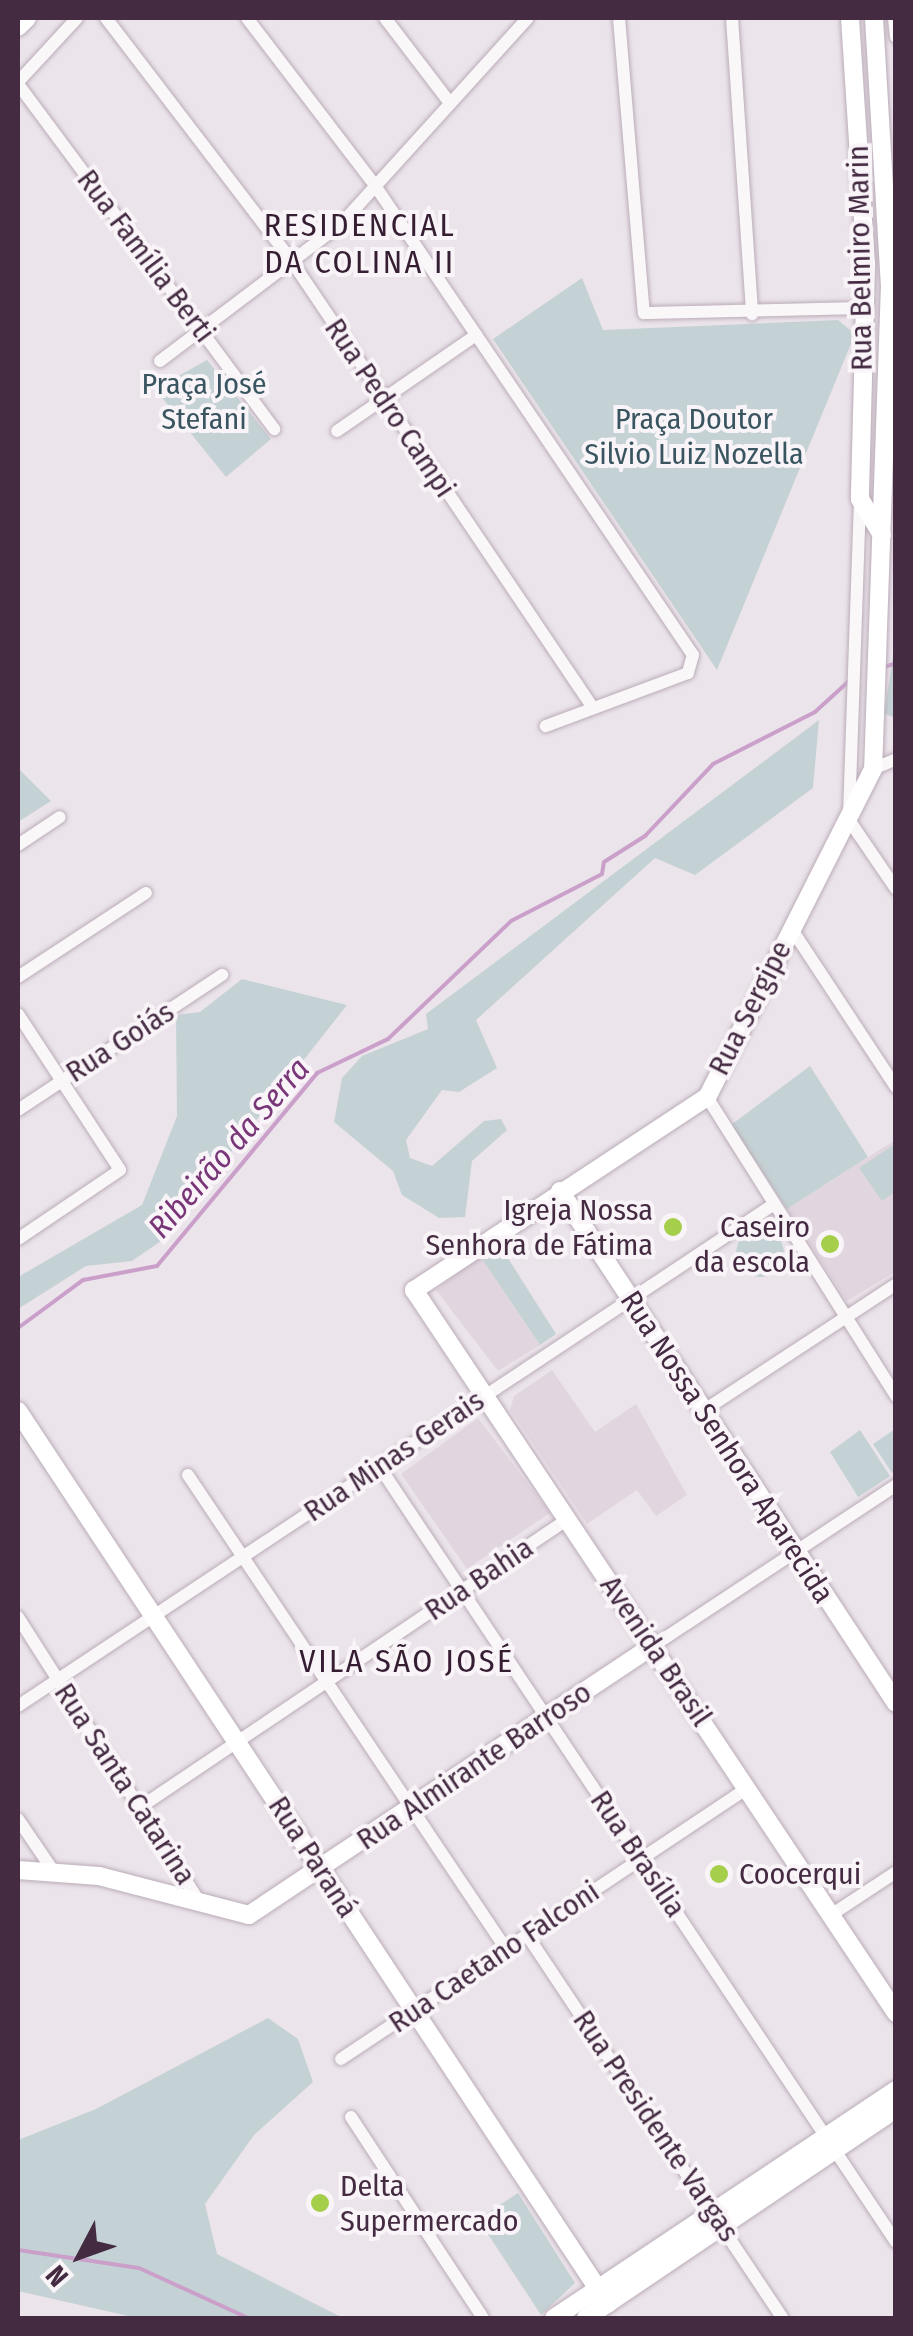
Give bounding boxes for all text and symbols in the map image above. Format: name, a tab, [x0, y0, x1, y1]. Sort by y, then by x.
street label: Rua Belmiro Marin	[840, 145, 880, 371]
street label: Rua Família Berti	[69, 162, 223, 350]
district label: RESIDENCIAL DA COLINA II	[264, 207, 456, 282]
street label: Rua Pedro Campi	[317, 312, 463, 504]
park label: Praça José Stefani	[141, 366, 267, 436]
park label: Praça Doutor Silvio Luiz Nozella	[584, 401, 804, 472]
street label: Rua Sergipe	[701, 935, 799, 1081]
street label: Rua Goiás	[59, 994, 181, 1090]
water label: Ribeirão da Serra	[140, 1050, 318, 1246]
place label: Igreja Nossa Senhora de Fátima	[425, 1192, 653, 1262]
place label: Caseiro da escola	[694, 1209, 810, 1280]
marker: Igreja Nossa Senhora de Fátima	[662, 1216, 684, 1238]
marker: Caseiro da escola	[819, 1233, 841, 1255]
street label: Rua Nossa Senhora Aparecida	[613, 1284, 841, 1610]
street label: Rua Minas Gerais	[297, 1383, 491, 1529]
street label: Rua Bahia	[418, 1530, 540, 1628]
street label: Avenida Brasil	[592, 1569, 720, 1733]
district label: VILA SÃO JOSÉ	[299, 1642, 515, 1680]
street label: Rua Almirante Barroso	[350, 1674, 598, 1858]
street label: Rua Santa Catarina	[46, 1676, 204, 1892]
street label: Rua Brasília	[583, 1784, 693, 1924]
street label: Rua Paraná	[260, 1790, 366, 1924]
place label: Coocerqui	[739, 1856, 861, 1892]
marker: Coocerqui	[708, 1863, 730, 1885]
street label: Rua Caetano Falconi	[382, 1873, 606, 2041]
street label: Rua Presidente Vargas	[565, 2003, 747, 2249]
place label: Delta Supermercado	[340, 2168, 518, 2238]
marker: Delta Supermercado	[309, 2192, 331, 2214]
north arrow	[30, 2206, 130, 2306]
text: N	[39, 2259, 75, 2293]

